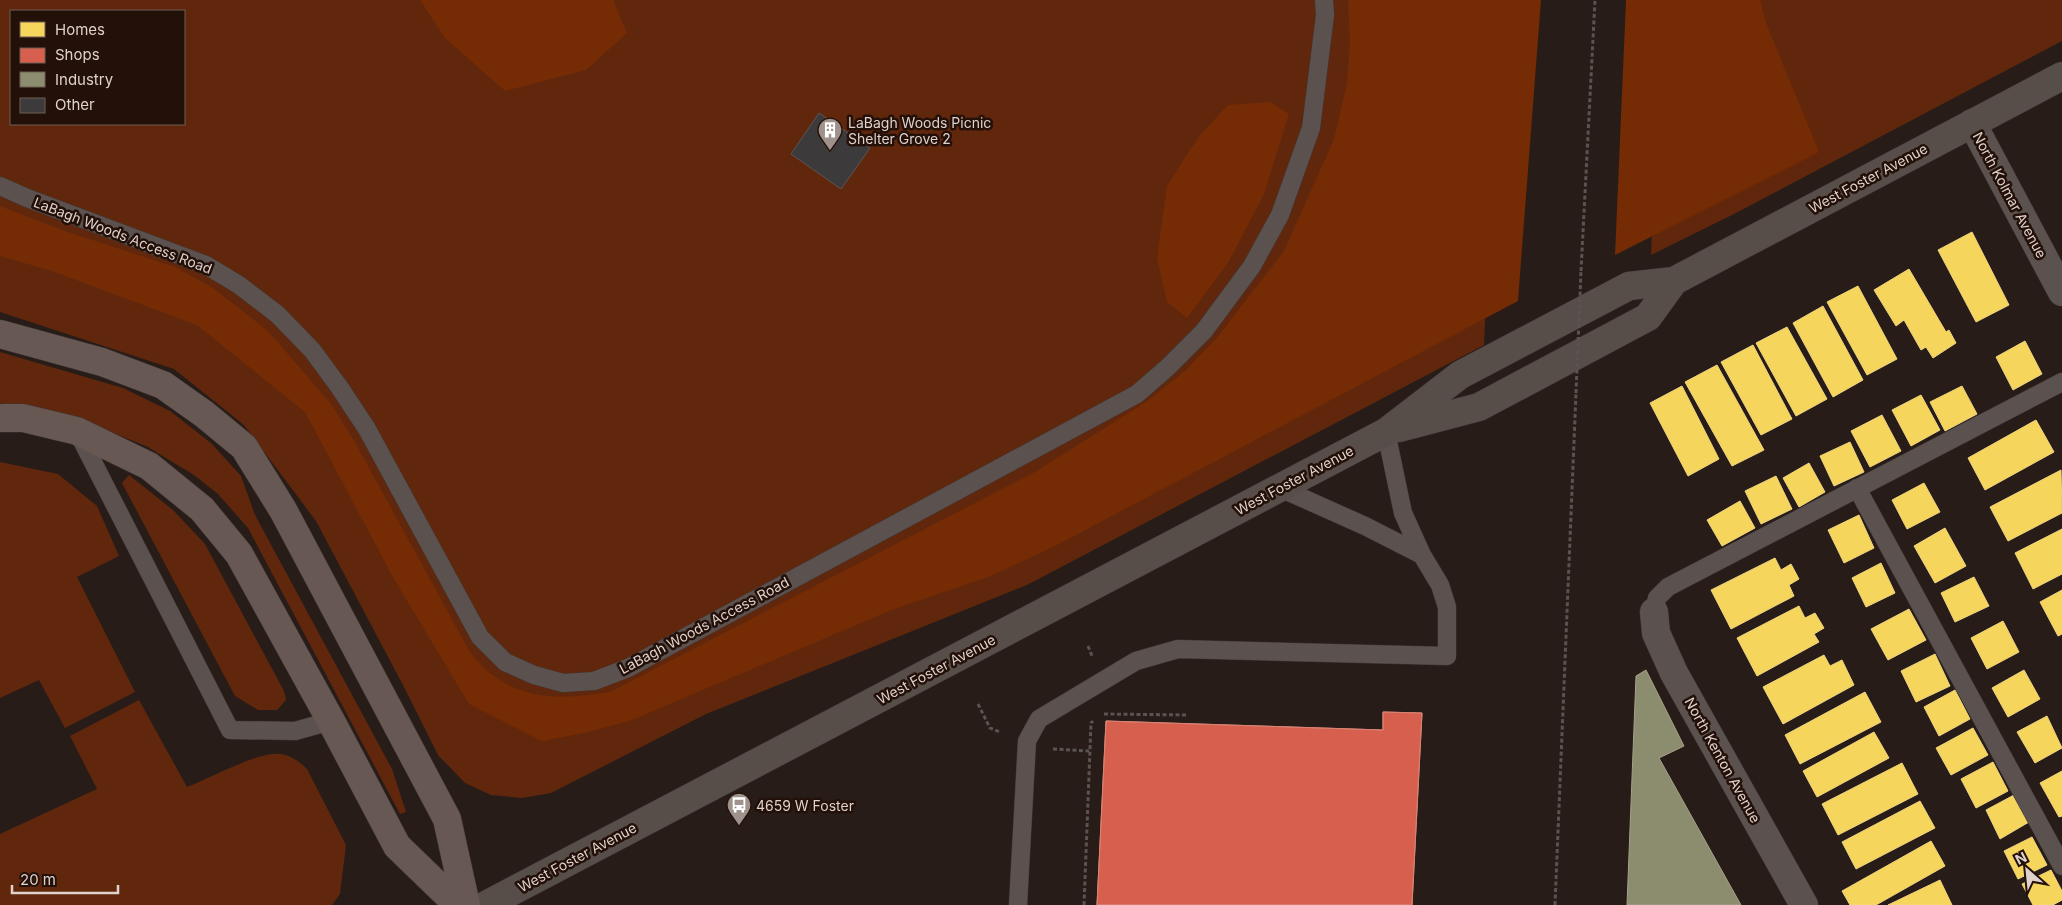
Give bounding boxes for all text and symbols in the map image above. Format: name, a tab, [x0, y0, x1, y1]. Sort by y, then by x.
legend	[10, 10, 185, 125]
text: Homes	[55, 20, 105, 39]
text: Shops	[55, 45, 100, 64]
text: Industry	[55, 70, 114, 89]
text: Other	[55, 95, 95, 114]
place label: LaBagh Woods Picnic Shelter Grove 2	[848, 114, 991, 147]
building icon: LaBagh Woods Picnic Shelter Grove 2	[817, 117, 843, 151]
street label: North Kolmar Avenue	[1970, 129, 2050, 261]
street label: West Foster Avenue	[1806, 140, 1930, 216]
street label: LaBagh Woods Access Road	[31, 193, 215, 277]
street label: West Foster Avenue	[1232, 442, 1356, 518]
street label: LaBagh Woods Access Road	[616, 573, 792, 677]
street label: West Foster Avenue	[874, 631, 998, 707]
street label: North Kenton Avenue	[1681, 694, 1765, 826]
bus stop icon: 4659 W Foster	[726, 792, 752, 826]
place label: 4659 W Foster	[756, 797, 854, 814]
street label: West Foster Avenue	[515, 819, 639, 895]
north arrow	[2002, 845, 2052, 895]
text: N	[2012, 848, 2029, 868]
scale bar	[12, 862, 119, 894]
text: 20 m	[20, 870, 56, 889]

